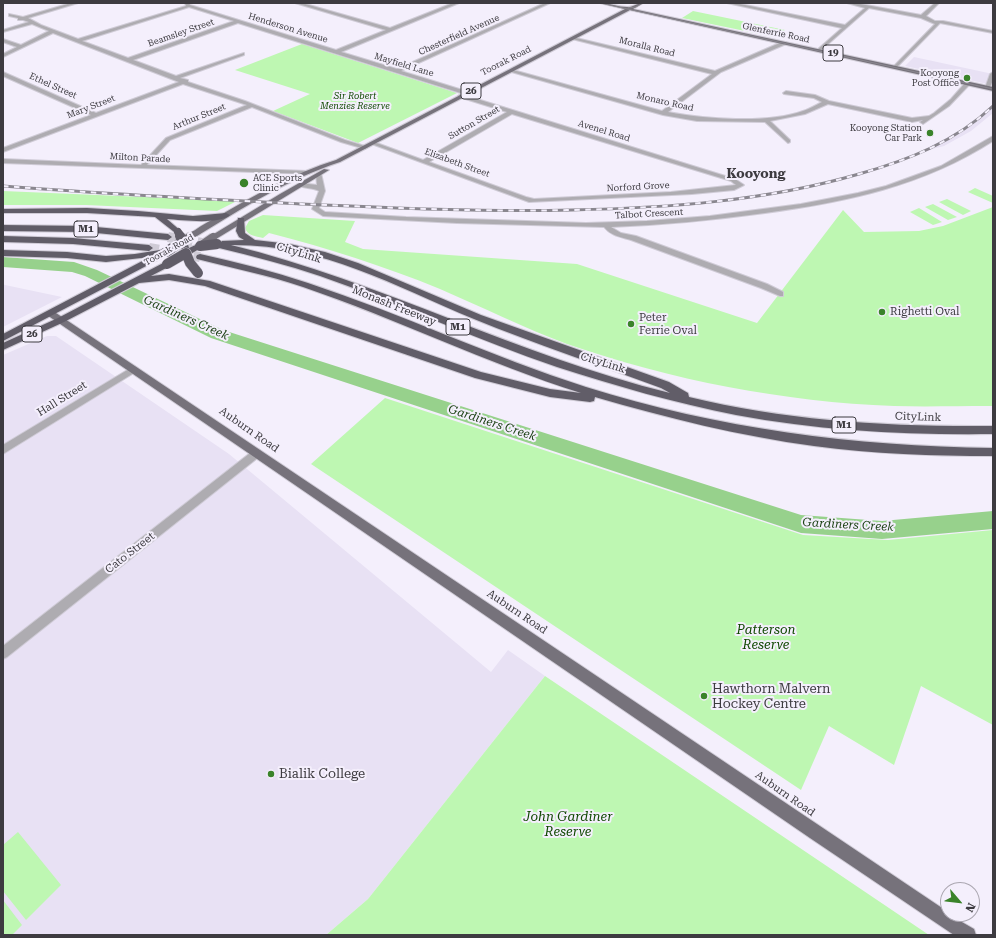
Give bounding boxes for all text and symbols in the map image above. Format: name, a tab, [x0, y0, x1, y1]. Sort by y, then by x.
street label: Henderson Avenue	[247, 11, 329, 45]
street label: Chesterfield Avenue	[417, 12, 501, 58]
street label: Beamsley Street	[146, 17, 216, 49]
street label: Glenferrie Road	[741, 21, 811, 45]
street label: Moralla Road	[618, 35, 676, 59]
street label: Toorak Road	[479, 44, 533, 78]
road number: 19	[823, 45, 843, 61]
street label: Mayfield Lane	[373, 51, 435, 79]
place label: Kooyong Post Office	[912, 68, 959, 89]
street label: Ethel Street	[28, 71, 78, 101]
marker: Kooyong Post Office	[962, 73, 972, 83]
road number: 26	[461, 83, 481, 99]
street label: Monaro Road	[635, 90, 695, 114]
park label: Sir Robert Menzies Reserve	[320, 91, 390, 112]
street label: Mary Street	[65, 93, 117, 121]
street label: Arthur Street	[171, 101, 227, 133]
street label: Sutton Street	[446, 104, 502, 142]
street label: Avenel Road	[577, 118, 631, 144]
place label: Kooyong Station Car Park	[850, 123, 922, 144]
marker: Kooyong Station Car Park	[925, 128, 935, 138]
street label: Elizabeth Street	[423, 146, 491, 180]
street label: Milton Parade	[109, 151, 171, 165]
district label: Kooyong	[726, 166, 786, 182]
place label: ACE Sports Clinic	[253, 173, 302, 194]
marker: ACE Sports Clinic	[238, 177, 250, 189]
street label: Norford Grove	[606, 180, 670, 194]
street label: Talbot Crescent	[615, 207, 683, 221]
road number: M1	[74, 221, 98, 237]
street label: Toorak Road	[142, 232, 196, 268]
street label: CityLink	[275, 240, 323, 266]
street label: Monash Freeway	[350, 283, 438, 329]
water label: Gardiners Creek	[141, 293, 231, 343]
place label: Righetti Oval	[890, 305, 959, 319]
marker: Righetti Oval	[877, 307, 887, 317]
place label: Peter Ferrie Oval	[639, 311, 697, 337]
road number: M1	[446, 319, 470, 335]
marker: Peter Ferrie Oval	[626, 319, 636, 329]
road number: 26	[22, 326, 42, 342]
street label: CityLink	[579, 350, 627, 376]
street label: Hall Street	[35, 379, 89, 419]
water label: Gardiners Creek	[446, 402, 538, 444]
street label: Auburn Road	[217, 405, 281, 455]
street label: CityLink	[895, 410, 941, 424]
road number: M1	[832, 417, 856, 433]
water label: Gardiners Creek	[802, 515, 894, 535]
street label: Cato Street	[103, 530, 157, 576]
street label: Auburn Road	[484, 587, 550, 637]
park label: Patterson Reserve	[736, 622, 796, 653]
place label: Hawthorn Malvern Hockey Centre	[712, 681, 830, 712]
marker: Hawthorn Malvern Hockey Centre	[699, 691, 709, 701]
place label: Bialik College	[279, 766, 365, 782]
marker: Bialik College	[266, 769, 276, 779]
street label: Auburn Road	[753, 769, 817, 819]
park label: John Gardiner Reserve	[523, 809, 613, 840]
north arrow	[940, 882, 980, 922]
text: N	[962, 901, 978, 914]

